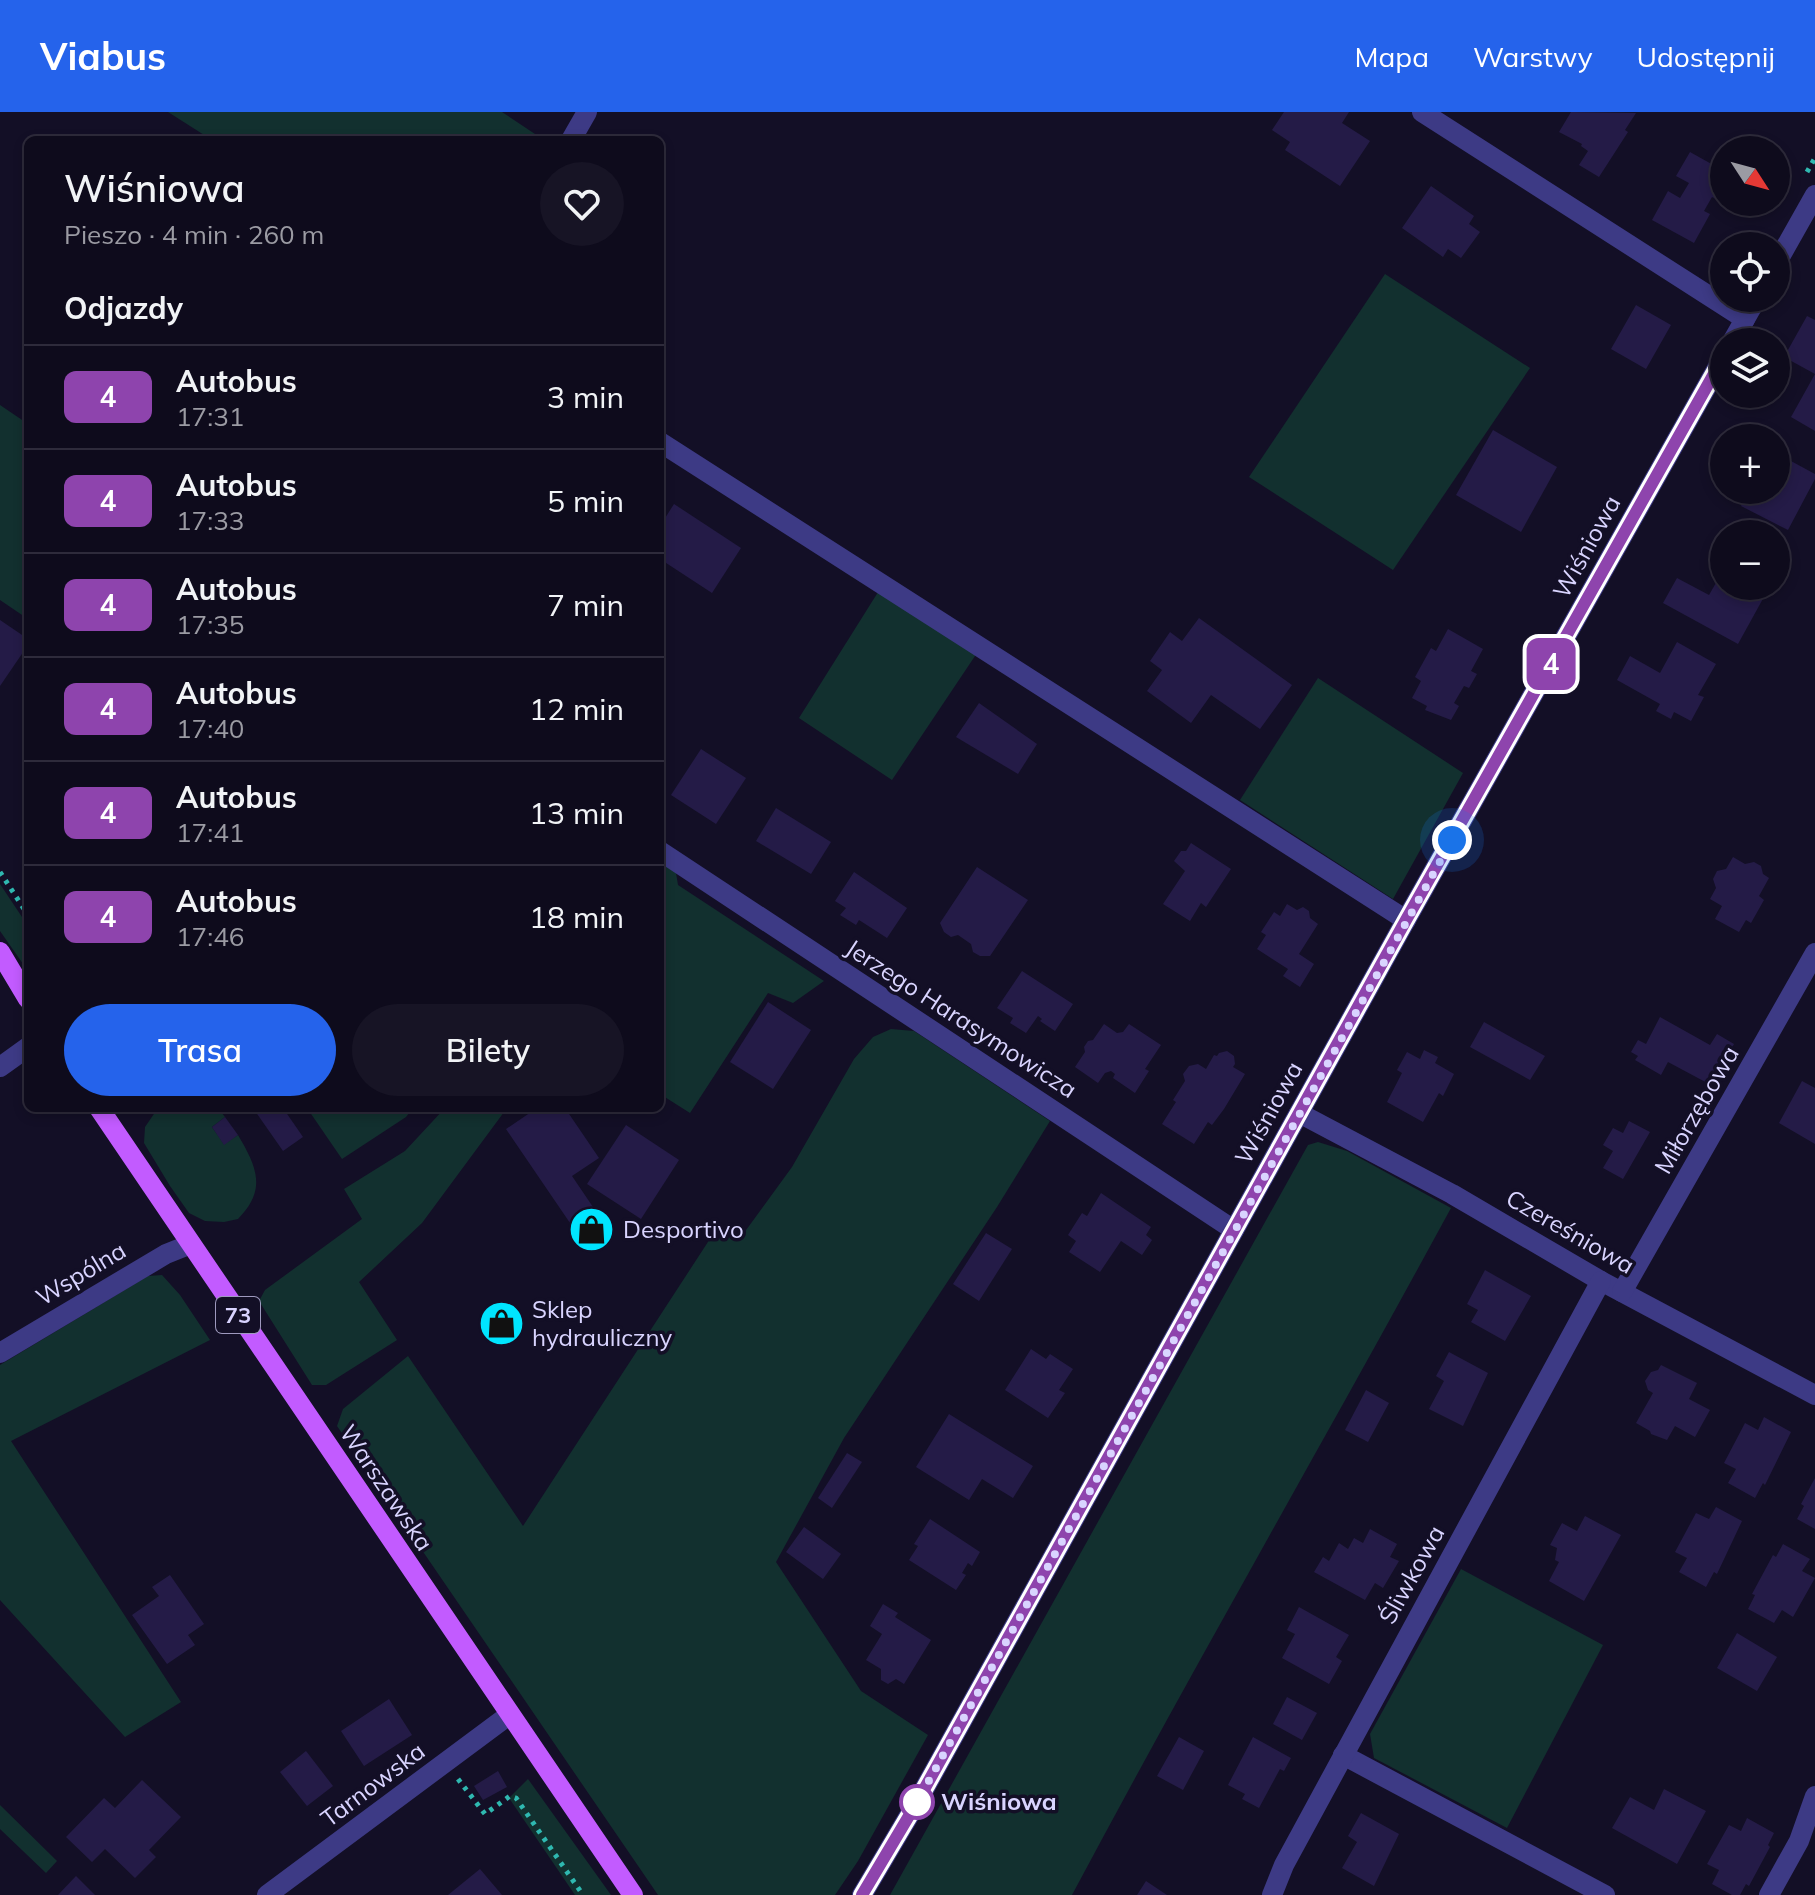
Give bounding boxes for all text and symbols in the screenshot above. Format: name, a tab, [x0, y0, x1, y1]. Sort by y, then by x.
text: Viabus	[40, 32, 166, 80]
text: Mapa	[1355, 39, 1429, 74]
text: Warstwy	[1473, 39, 1593, 74]
text: Udostępnij	[1637, 39, 1775, 74]
north arrow	[1710, 136, 1790, 216]
map controls	[1710, 136, 1790, 600]
button: heart	[540, 162, 624, 246]
text: Wiśniowa	[64, 164, 245, 212]
text: Pieszo · 4 min · 260 m	[64, 218, 324, 251]
button: locate	[1710, 232, 1790, 312]
text: Odjazdy	[64, 289, 183, 327]
button: layers	[1710, 328, 1790, 408]
text: Autobus	[176, 362, 297, 400]
text: 3 min	[547, 378, 624, 416]
text: 4	[100, 379, 116, 414]
text: 17:31	[176, 400, 244, 433]
button: +	[1710, 424, 1790, 504]
text: Autobus	[176, 466, 297, 504]
text: 5 min	[547, 482, 624, 520]
text: 4	[100, 483, 116, 518]
street label: Wiśniowa	[1546, 490, 1627, 603]
text: 17:33	[176, 504, 244, 537]
button: −	[1710, 520, 1790, 600]
text: Autobus	[176, 570, 297, 608]
text: 7 min	[547, 586, 624, 624]
text: 4	[100, 587, 116, 622]
text: 17:35	[176, 608, 244, 641]
line badge: 4	[1525, 638, 1577, 690]
text: 4	[1543, 646, 1559, 681]
text: Autobus	[176, 674, 297, 712]
text: 12 min	[529, 690, 624, 728]
text: 4	[100, 691, 116, 726]
text: 17:40	[176, 712, 244, 745]
text: Autobus	[176, 778, 297, 816]
text: 13 min	[529, 794, 624, 832]
text: 4	[100, 795, 116, 830]
text: 17:41	[176, 816, 244, 849]
your location	[1432, 820, 1472, 860]
text: Autobus	[176, 882, 297, 920]
text: 18 min	[529, 898, 624, 936]
text: 4	[100, 899, 116, 934]
text: 17:46	[176, 920, 244, 953]
street label: Jerzego Harasymowicza	[840, 932, 1083, 1104]
button: Trasa	[64, 1004, 336, 1096]
button: Bilety	[352, 1004, 624, 1096]
street label: Miłorzębowa	[1647, 1040, 1745, 1179]
street label: Wiśniowa	[1228, 1056, 1309, 1169]
street label: Czereśniowa	[1501, 1182, 1640, 1280]
shop icon: Desportivo	[568, 1206, 616, 1254]
place label: Desportivo	[623, 1214, 744, 1244]
street label: Wspólna	[30, 1235, 131, 1312]
place label: Sklep hydrauliczny	[532, 1294, 672, 1352]
road number: 73	[216, 1297, 260, 1333]
shop icon: Sklep hydrauliczny	[477, 1300, 525, 1348]
street label: Warszawska	[334, 1419, 440, 1556]
street label: Śliwkowa	[1372, 1520, 1450, 1629]
street label: Tarnowska	[314, 1735, 430, 1833]
marker: Wiśniowa	[900, 1785, 934, 1819]
place label: Wiśniowa	[941, 1786, 1057, 1816]

